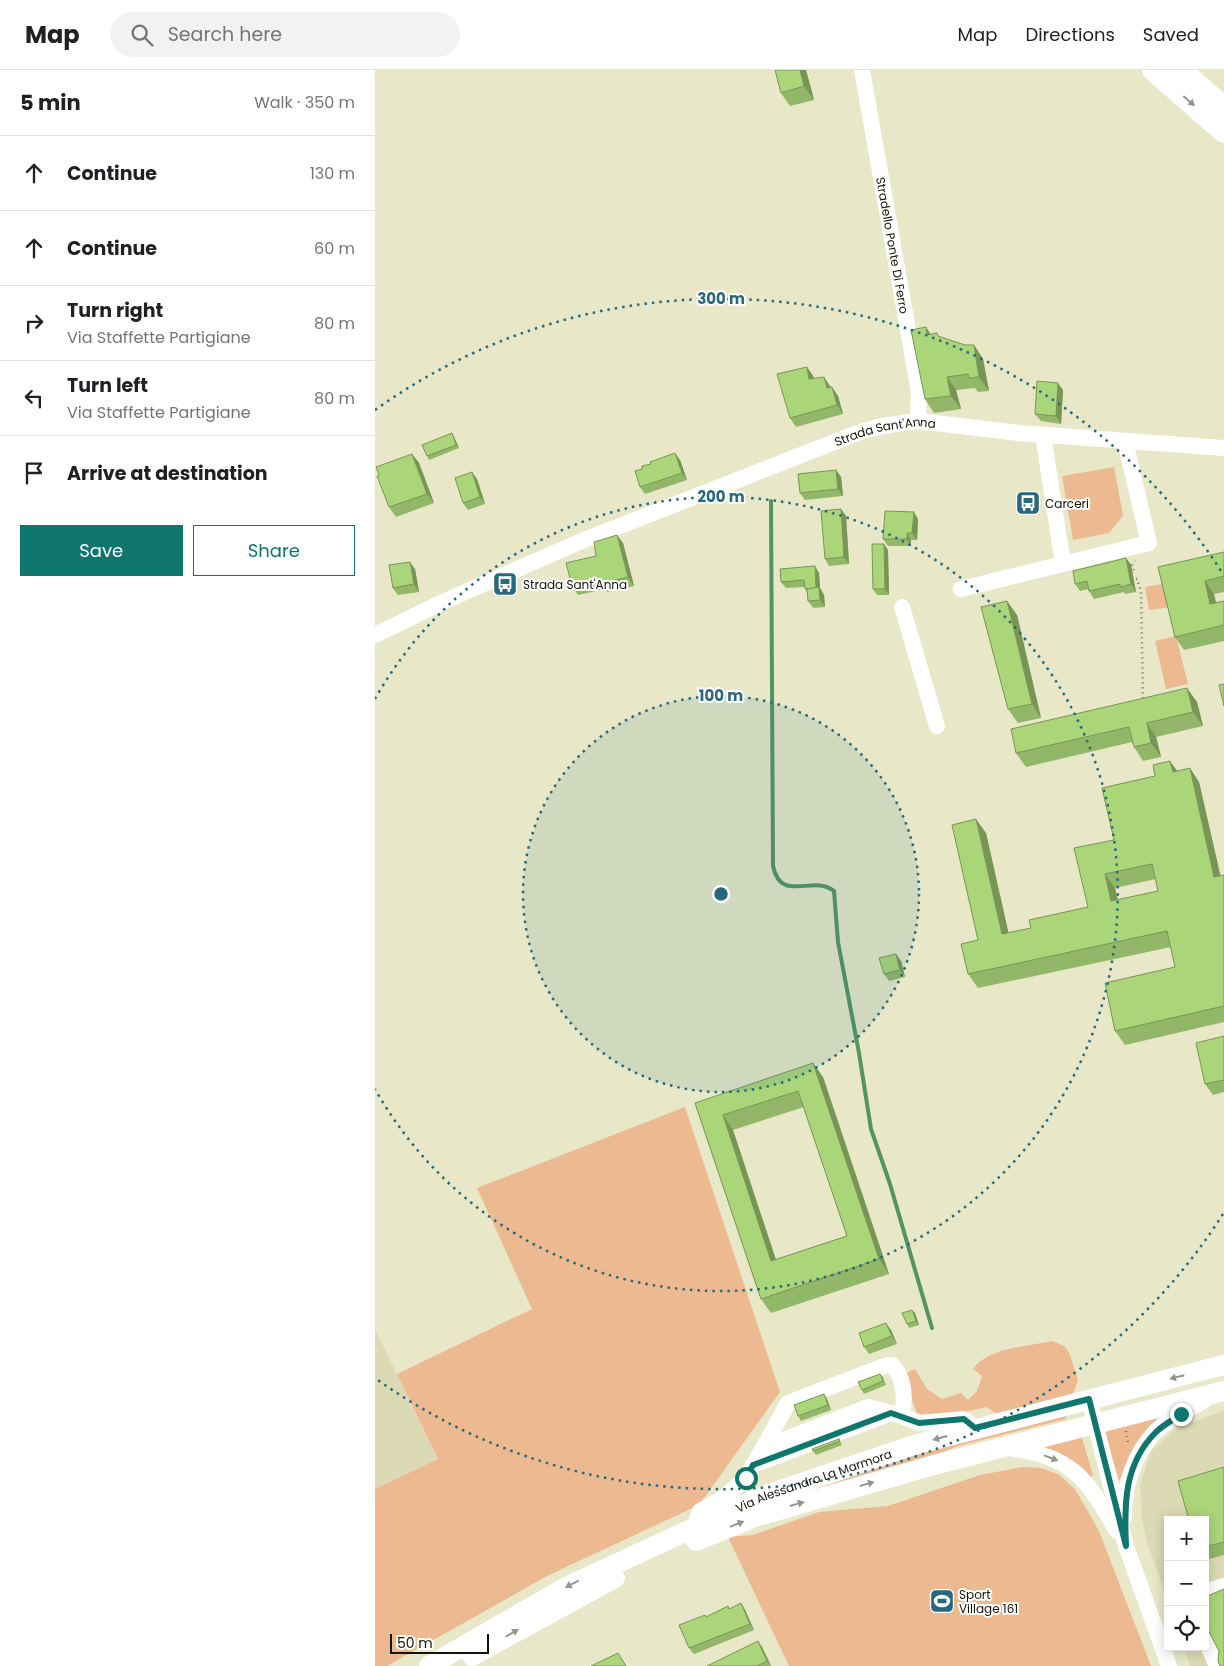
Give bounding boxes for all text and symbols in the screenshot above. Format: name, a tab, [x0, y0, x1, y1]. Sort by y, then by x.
search box	[110, 12, 460, 57]
text: Map	[25, 18, 80, 51]
icon: search	[128, 21, 156, 49]
text: Search here	[168, 21, 282, 48]
text: Map	[958, 22, 997, 47]
text: Directions	[1025, 22, 1115, 47]
text: Saved	[1143, 22, 1199, 47]
text: 5 min	[20, 88, 81, 117]
text: Walk · 350 m	[254, 91, 355, 114]
one-way arrow	[1182, 95, 1194, 107]
icon: ahead	[20, 159, 48, 187]
text: Continue	[67, 160, 157, 187]
text: 130 m	[310, 162, 355, 185]
street label: Stradello Ponte Di Ferro	[873, 176, 914, 315]
icon: ahead	[20, 234, 48, 262]
text: Continue	[67, 235, 157, 262]
text: 60 m	[314, 237, 355, 260]
text: 300 m	[697, 288, 745, 309]
text: Turn right	[67, 297, 163, 324]
icon: right	[20, 309, 48, 337]
text: 80 m	[314, 312, 355, 335]
text: Via Staffette Partigiane	[67, 326, 251, 349]
text: Turn left	[67, 372, 148, 399]
icon: left	[20, 384, 48, 412]
text: 80 m	[314, 387, 355, 410]
text: Via Staffette Partigiane	[67, 401, 251, 424]
street label: Strada Sant'Anna	[832, 412, 937, 450]
icon: arrive	[20, 459, 48, 487]
text: Arrive at destination	[67, 460, 268, 487]
text: 200 m	[697, 486, 745, 507]
bus stop icon: Carceri	[1015, 490, 1041, 516]
place label: Carceri	[1045, 495, 1089, 512]
button: Save	[20, 525, 183, 576]
button: Share	[193, 525, 355, 576]
bus stop icon: Strada Sant'Anna	[492, 571, 518, 597]
place label: Strada Sant'Anna	[523, 576, 627, 593]
text: 100 m	[699, 685, 743, 706]
centre of rings	[712, 885, 730, 903]
one-way arrow	[1169, 1373, 1184, 1381]
route end	[1170, 1403, 1193, 1426]
one-way arrow	[933, 1434, 948, 1442]
street label: Via Alessandro La Marmora	[733, 1445, 894, 1516]
one-way arrow	[1044, 1455, 1059, 1462]
route start	[735, 1467, 758, 1490]
one-way arrow	[860, 1480, 875, 1488]
one-way arrow	[790, 1500, 805, 1508]
map controls	[1164, 1516, 1209, 1651]
button: +	[1164, 1516, 1209, 1561]
one-way arrow	[730, 1520, 745, 1528]
button: −	[1164, 1561, 1209, 1606]
one-way arrow	[565, 1580, 579, 1588]
place label: Sport Village 161	[959, 1586, 1018, 1617]
sports icon: Sport Village 161	[929, 1588, 955, 1614]
button: locate	[1164, 1606, 1209, 1651]
one-way arrow	[506, 1629, 519, 1638]
scale bar	[390, 1631, 489, 1654]
text: 50 m	[397, 1633, 433, 1653]

